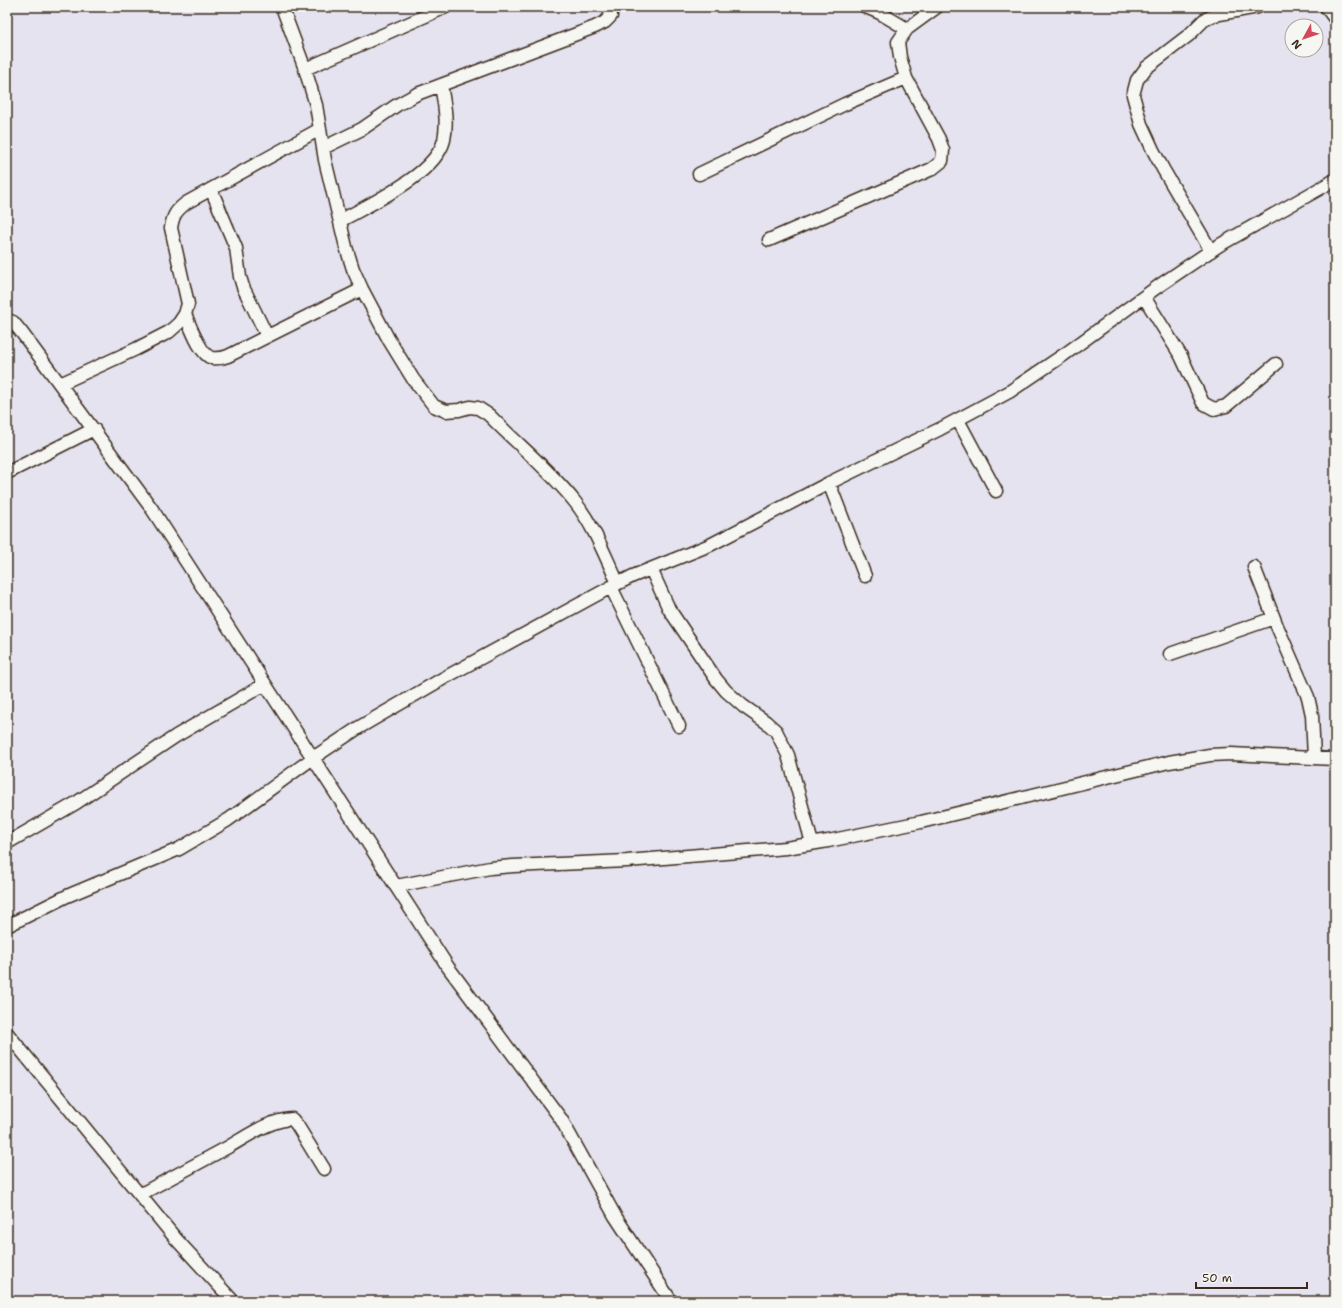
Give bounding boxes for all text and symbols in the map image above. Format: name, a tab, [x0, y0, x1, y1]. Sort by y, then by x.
north arrow	[1284, 18, 1324, 58]
text: N	[1288, 36, 1305, 52]
scale bar	[1196, 1264, 1307, 1290]
text: 50 m	[1202, 1270, 1232, 1286]

